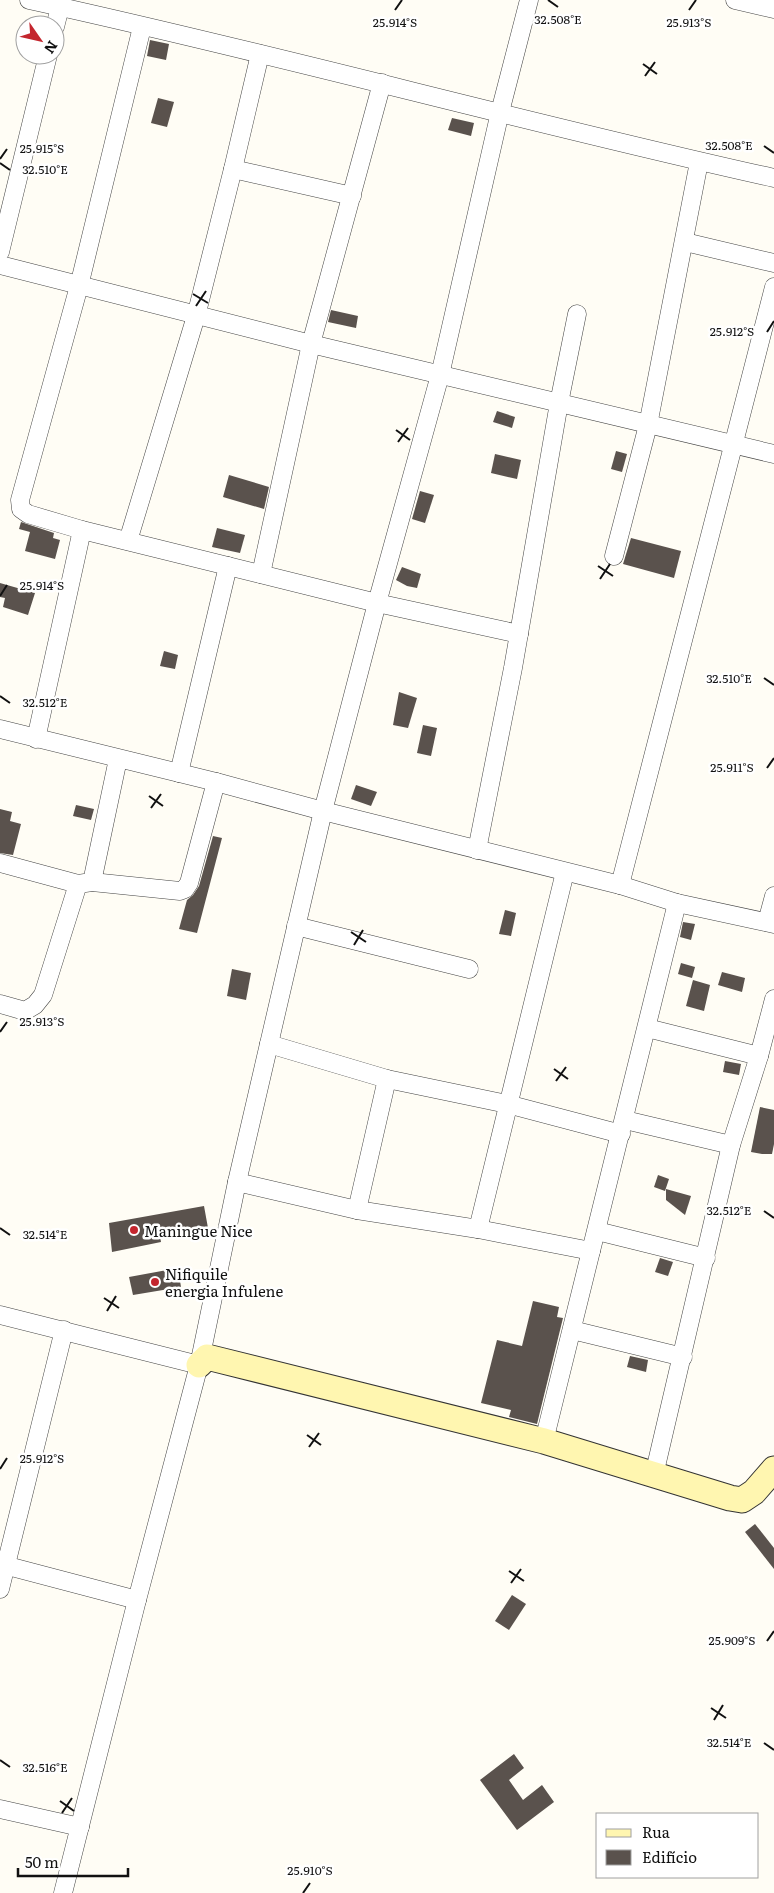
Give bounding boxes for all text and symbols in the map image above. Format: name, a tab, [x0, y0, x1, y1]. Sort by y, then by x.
text: 32.508°E	[534, 10, 582, 28]
text: 25.914°S	[373, 13, 417, 31]
text: 25.913°S	[667, 13, 711, 31]
north arrow	[15, 15, 65, 65]
text: N	[40, 37, 63, 58]
text: 32.508°E	[705, 136, 753, 154]
text: 25.915°S	[20, 139, 64, 157]
text: 32.510°E	[22, 160, 68, 178]
text: 25.912°S	[710, 322, 754, 340]
text: 25.914°S	[20, 576, 64, 594]
text: 32.510°E	[706, 669, 752, 687]
text: 32.512°E	[23, 693, 68, 711]
text: 25.911°S	[710, 758, 754, 776]
text: 25.913°S	[20, 1012, 64, 1030]
text: 32.512°E	[707, 1201, 752, 1219]
place label: Maningue Nice	[144, 1219, 253, 1242]
marker: Maningue Nice	[128, 1224, 140, 1236]
text: 32.514°E	[23, 1225, 68, 1243]
place label: Nifiquile energia Infulene	[165, 1262, 283, 1302]
marker: Nifiquile energia Infulene	[149, 1276, 161, 1288]
text: 25.912°S	[20, 1449, 64, 1467]
text: 25.909°S	[709, 1631, 755, 1649]
text: 32.514°E	[707, 1733, 752, 1751]
text: 32.516°E	[22, 1758, 68, 1776]
legend	[596, 1813, 759, 1878]
text: Rua	[642, 1820, 671, 1843]
text: Edifício	[642, 1845, 697, 1868]
scale bar	[18, 1846, 128, 1878]
text: 50 m	[25, 1850, 59, 1873]
text: 25.910°S	[287, 1861, 333, 1879]

